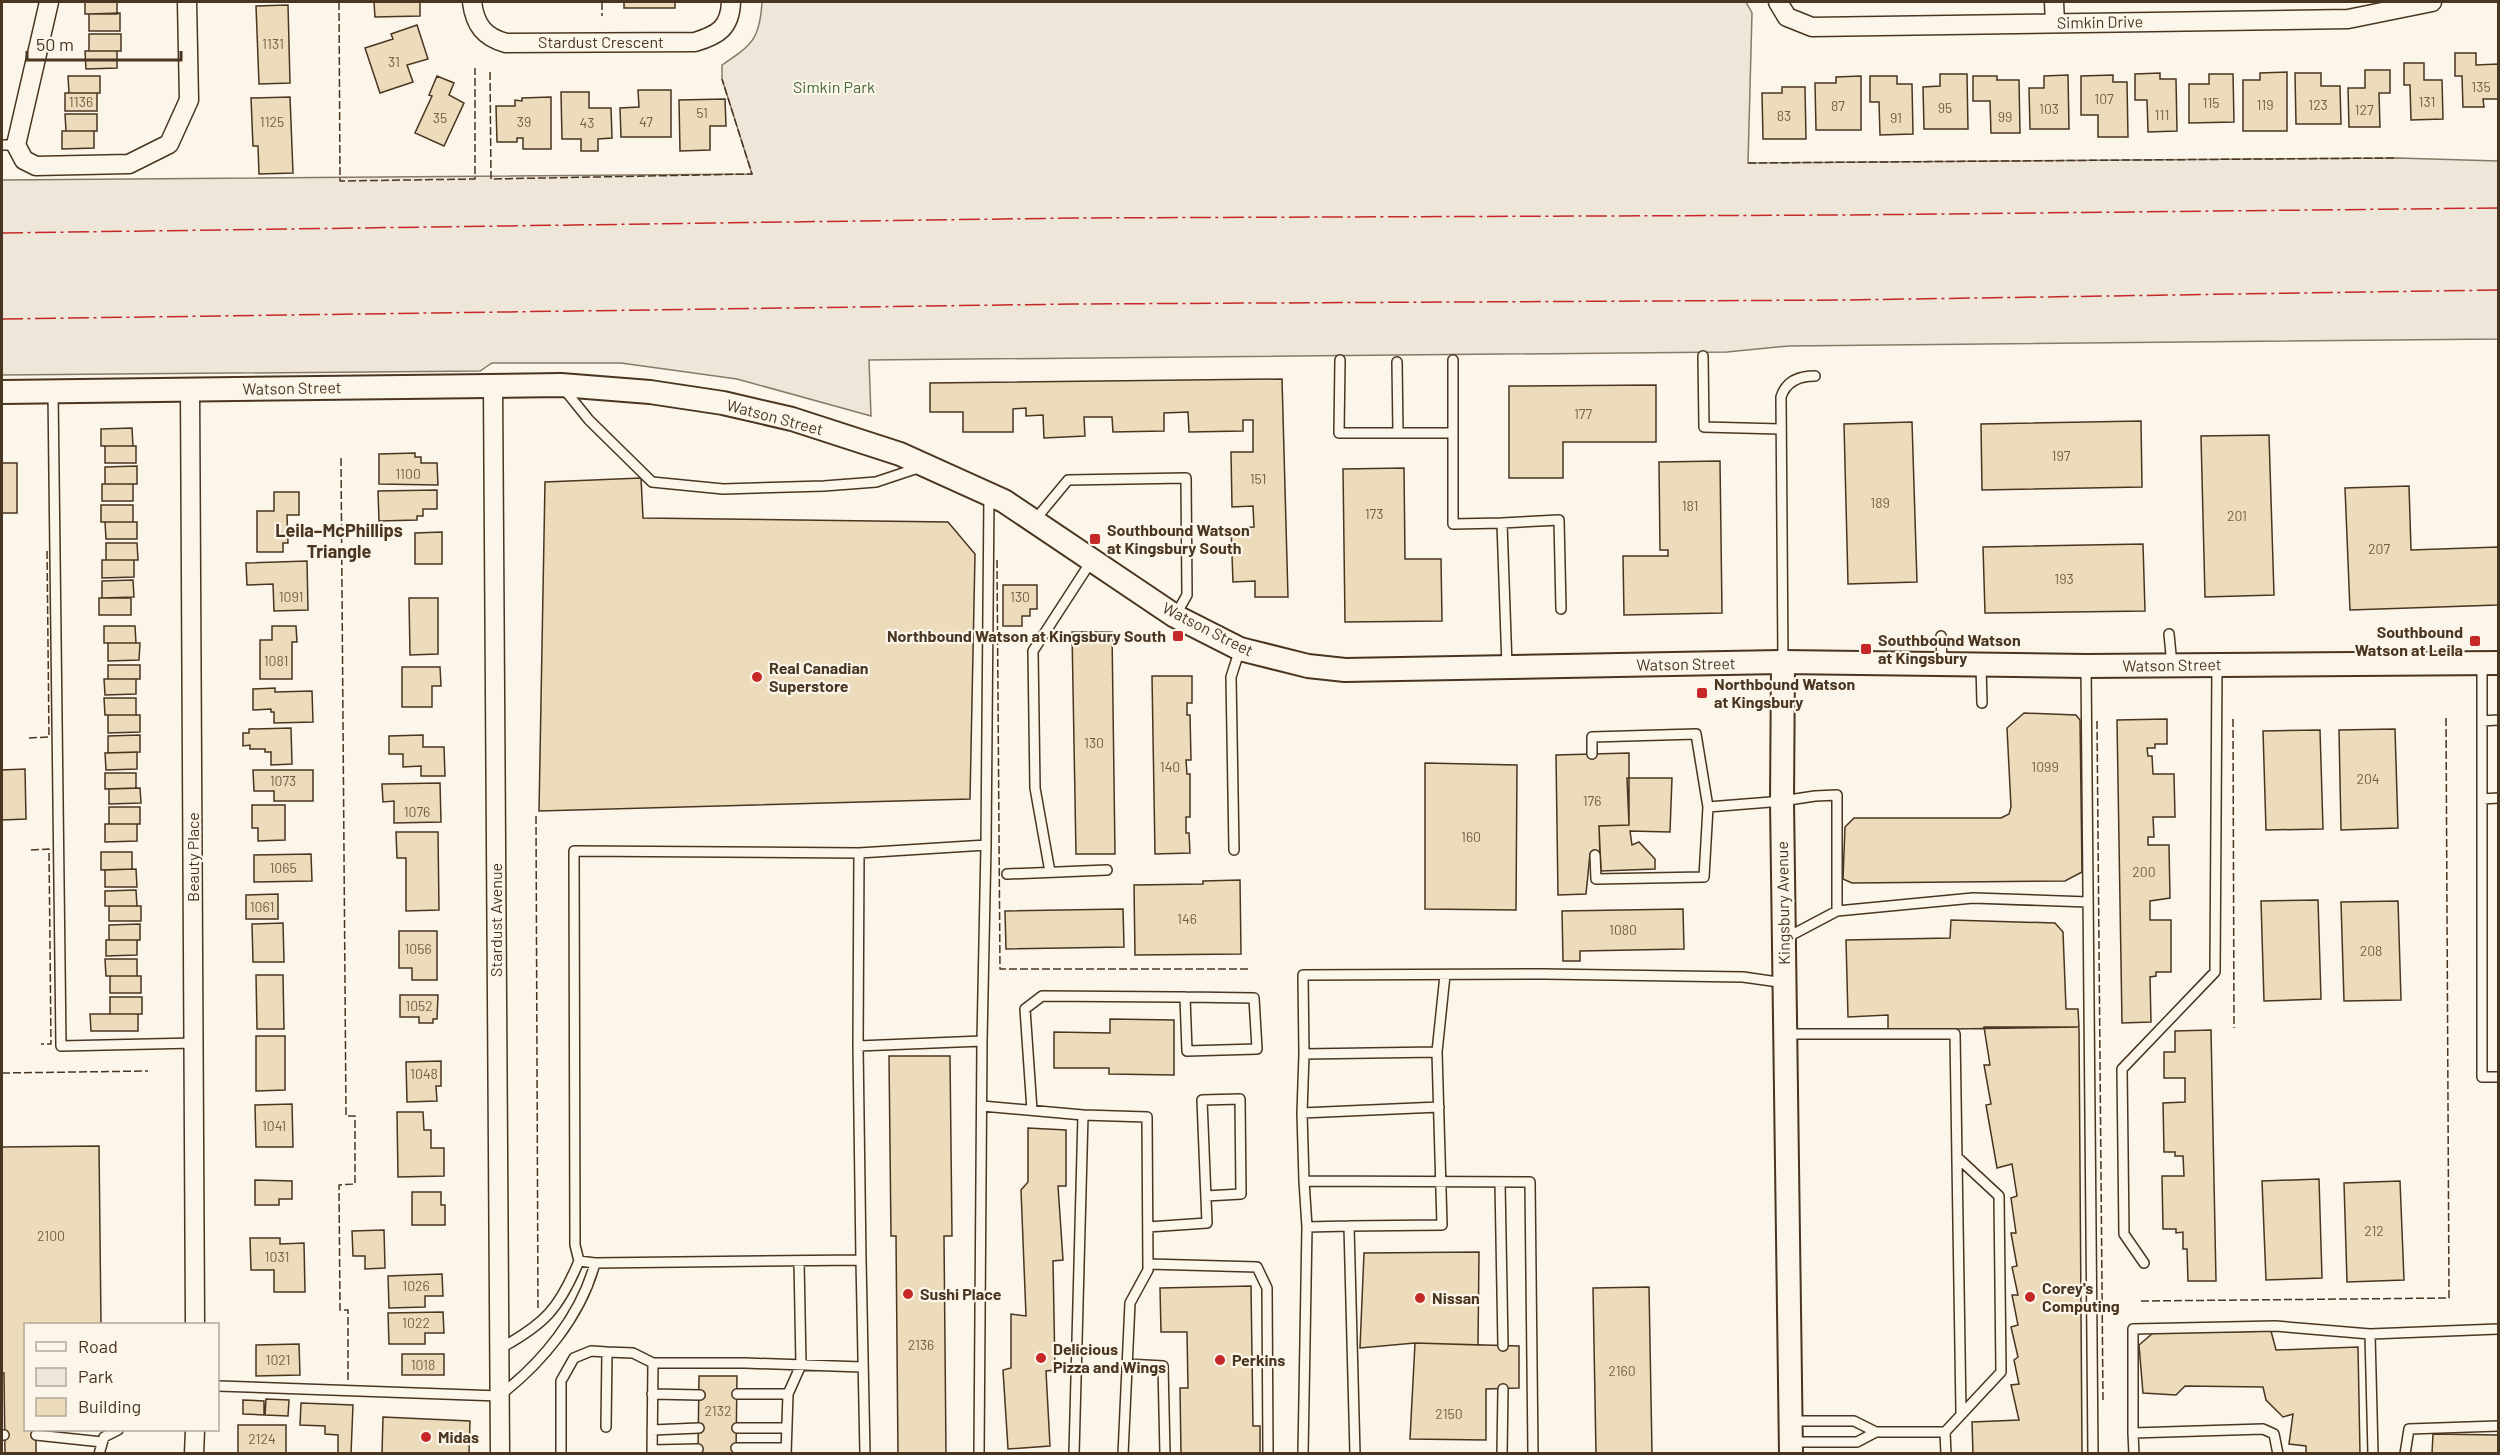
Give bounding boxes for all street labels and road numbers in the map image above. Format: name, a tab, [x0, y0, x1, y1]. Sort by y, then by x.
street label: Simkin Drive	[2057, 11, 2143, 32]
street label: Stardust Crescent	[538, 32, 664, 51]
street label: Watson Street	[242, 377, 342, 398]
street label: Watson Street	[725, 395, 825, 439]
street label: Watson Street	[1160, 598, 1257, 660]
street label: Watson Street	[1636, 653, 1736, 674]
street label: Watson Street	[2122, 654, 2222, 675]
street label: Beauty Place	[183, 812, 202, 902]
street label: Kingsbury Avenue	[1772, 841, 1793, 965]
street label: Stardust Avenue	[486, 863, 505, 977]

